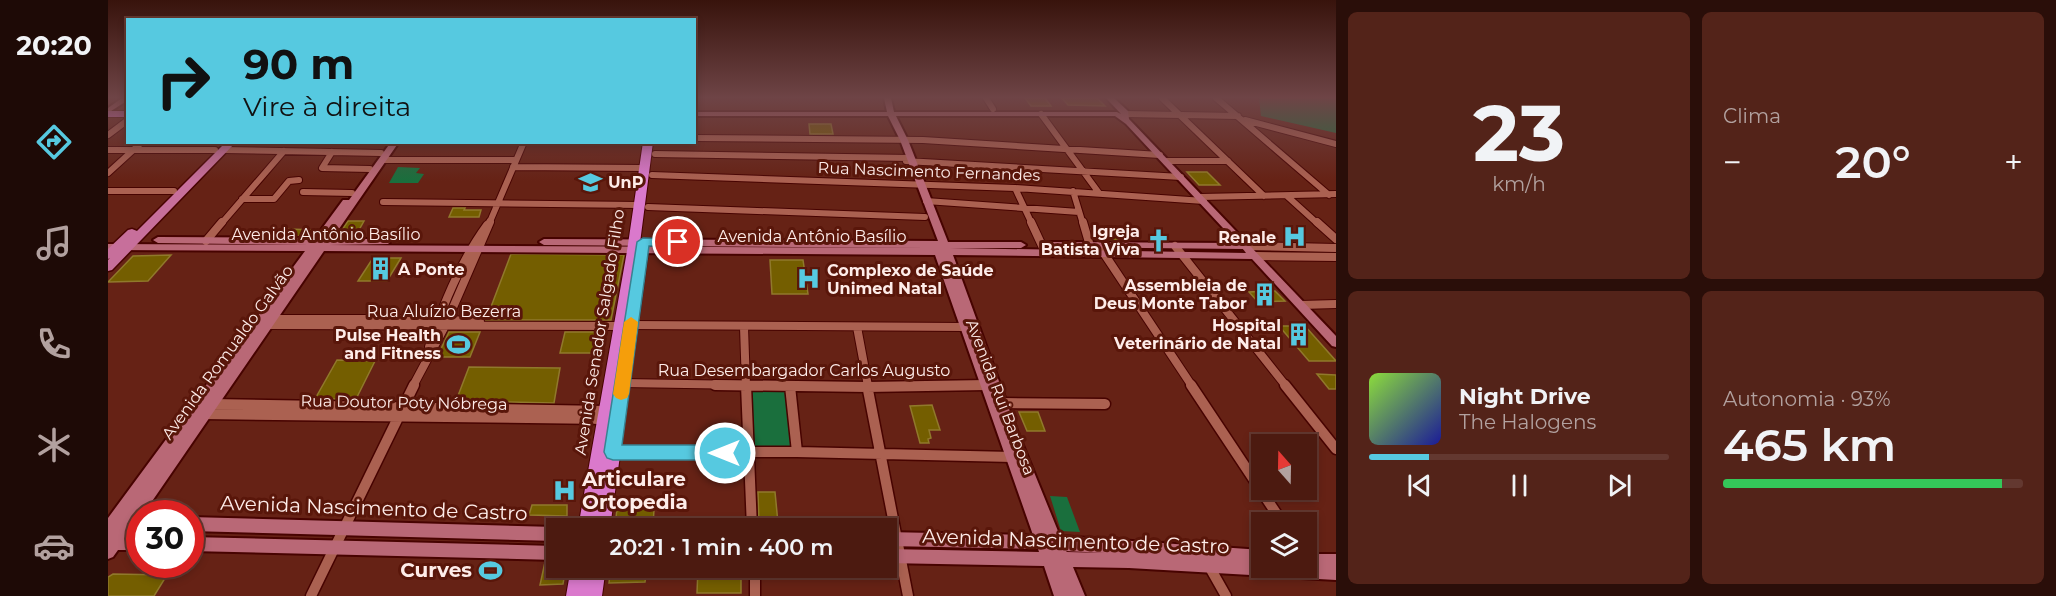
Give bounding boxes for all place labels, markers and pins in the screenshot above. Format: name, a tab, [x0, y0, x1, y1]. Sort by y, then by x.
school or university icon: UnP	[577, 169, 603, 195]
place label: UnP	[608, 173, 644, 192]
pin	[652, 216, 703, 267]
place label: Igreja Batista Viva	[1041, 222, 1140, 259]
hospital icon: Renale	[1281, 224, 1307, 250]
church icon: Igreja Batista Viva	[1145, 227, 1171, 253]
place label: Renale	[1218, 228, 1276, 247]
building icon: A Ponte	[367, 256, 393, 282]
place label: A Ponte	[397, 260, 465, 279]
place label: Complexo de Saúde Unimed Natal	[827, 261, 994, 298]
hospital icon: Complexo de Saúde Unimed Natal	[796, 266, 822, 292]
place label: Assembleia de Deus Monte Tabor	[1094, 276, 1247, 313]
building icon: Assembleia de Deus Monte Tabor	[1252, 281, 1278, 307]
place label: Hospital Veterinário de Natal	[1113, 316, 1281, 353]
building icon: Hospital Veterinário de Natal	[1286, 321, 1312, 347]
place label: Pulse Health and Fitness	[335, 326, 441, 363]
sports icon: Pulse Health and Fitness	[446, 331, 472, 357]
place label: Articulare Ortopedia	[581, 467, 688, 514]
hospital icon: Articulare Ortopedia	[551, 478, 577, 504]
sports icon: Curves	[477, 557, 503, 583]
place label: Curves	[400, 558, 472, 582]

